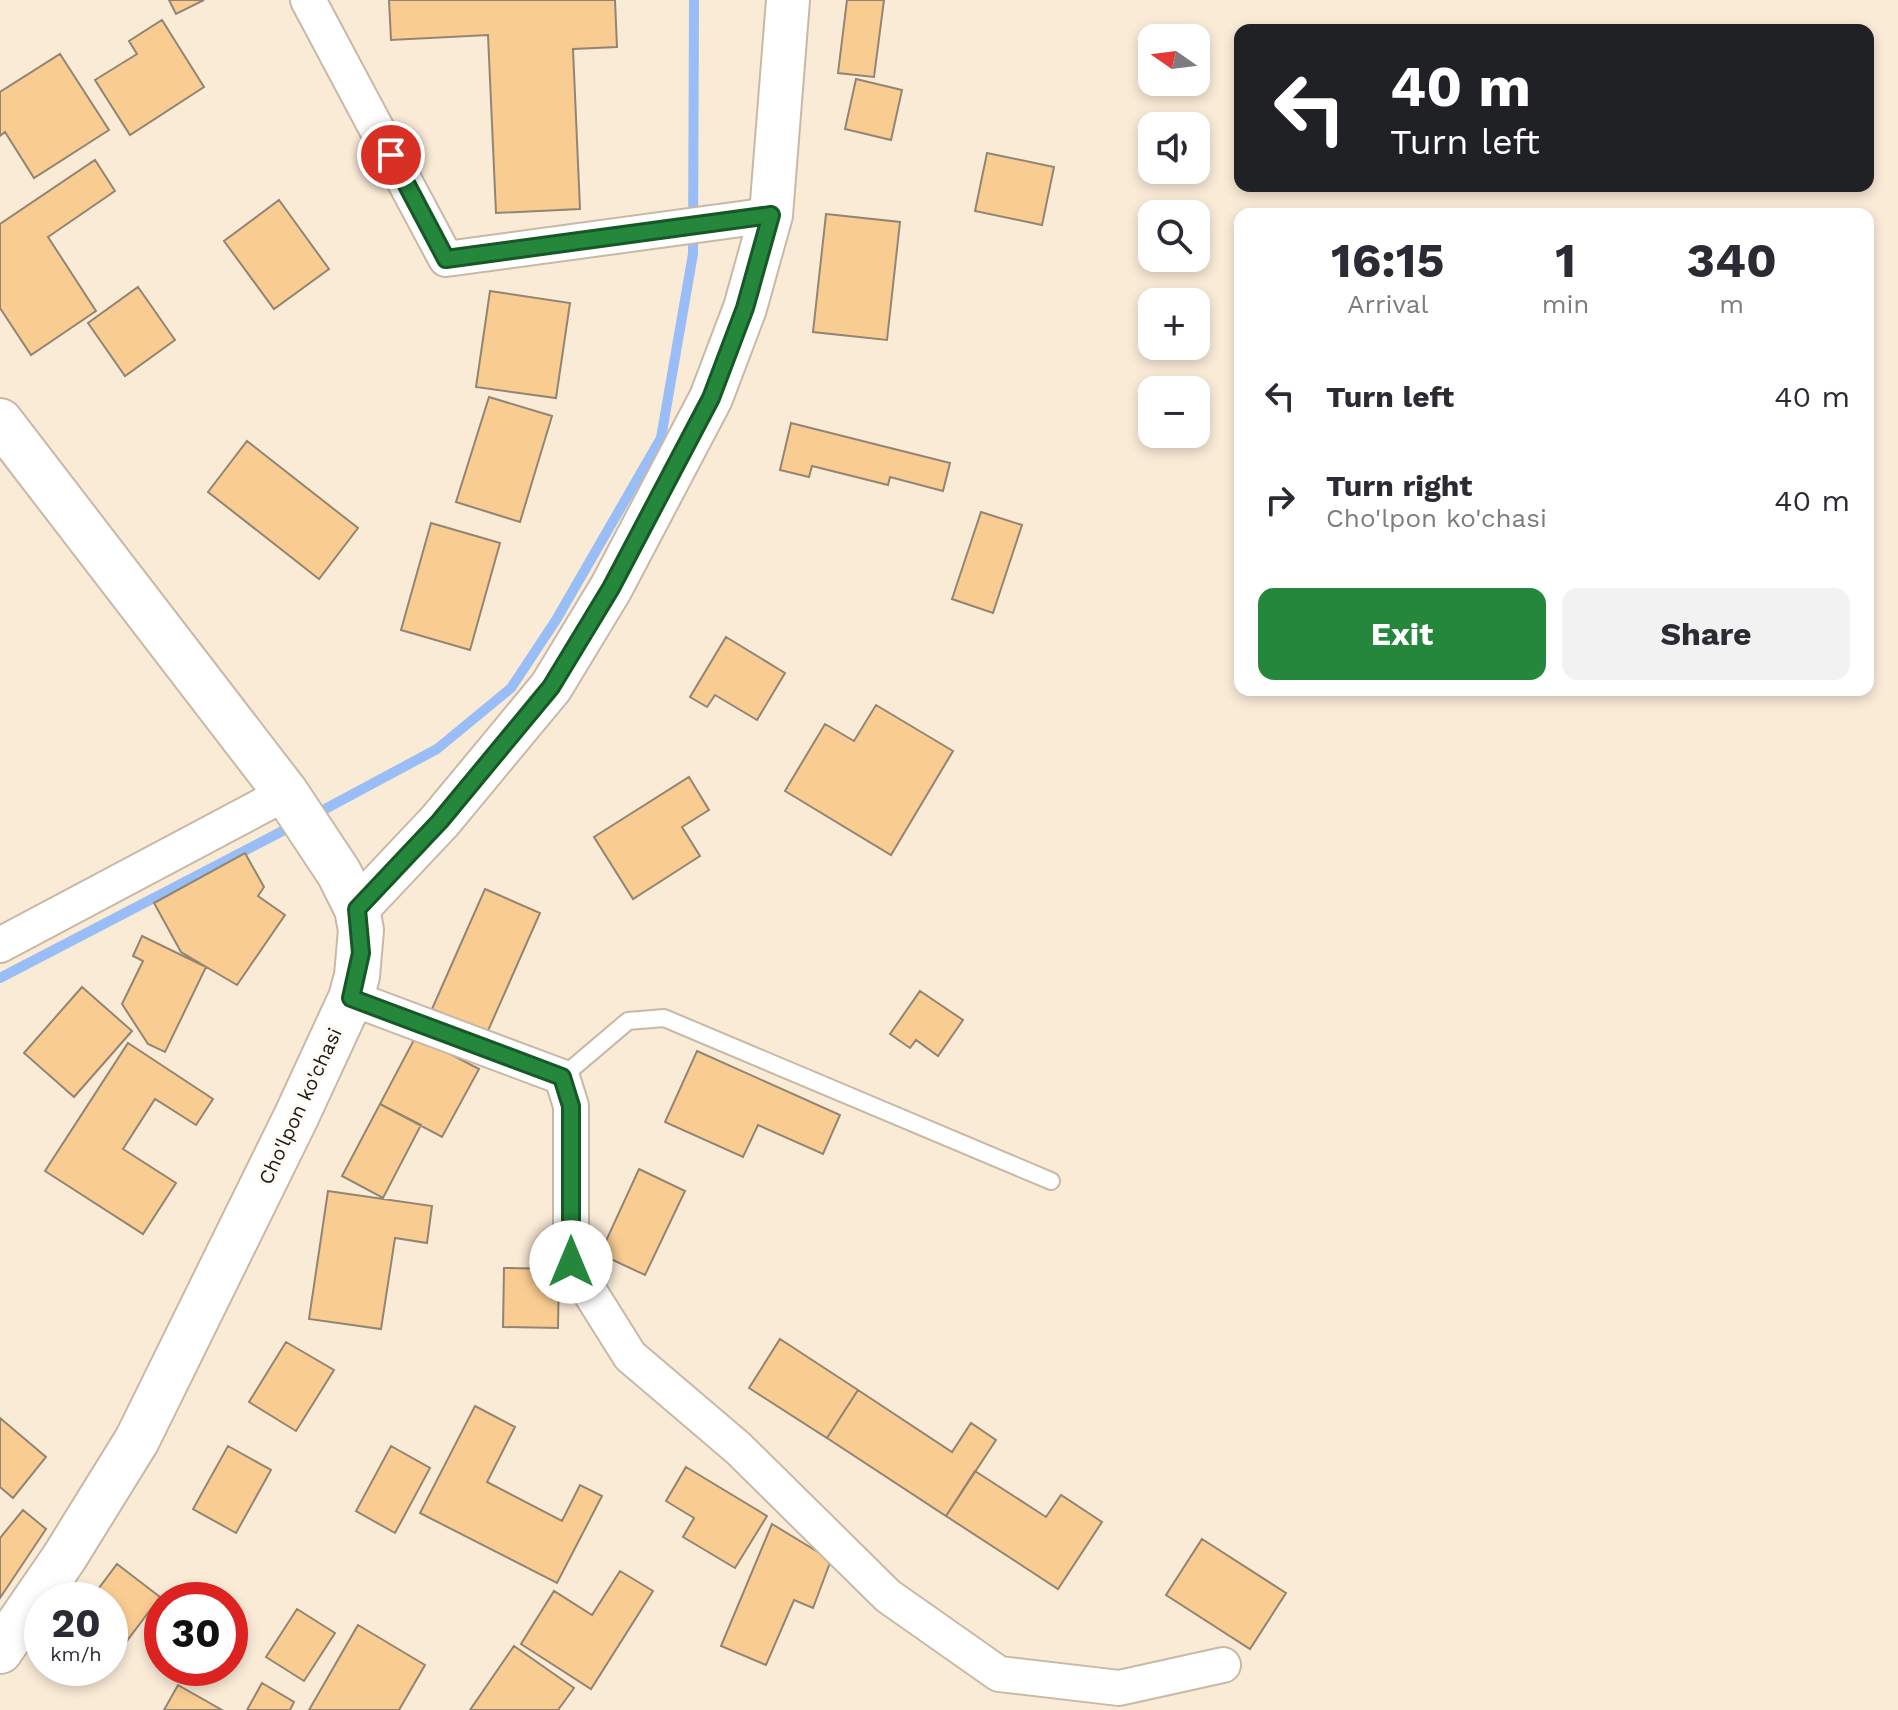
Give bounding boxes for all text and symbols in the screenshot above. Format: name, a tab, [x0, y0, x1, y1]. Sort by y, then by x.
north arrow	[1138, 24, 1210, 96]
map controls	[1138, 24, 1210, 448]
text: 40 m	[1390, 54, 1531, 120]
icon: left	[1258, 56, 1362, 160]
button: sound	[1138, 112, 1210, 184]
pin	[357, 121, 425, 189]
text: Turn left	[1390, 121, 1540, 163]
icon: arrive	[369, 133, 413, 177]
button: search	[1138, 200, 1210, 272]
text: 16:15	[1331, 232, 1445, 289]
text: 1	[1555, 232, 1576, 289]
text: 340	[1687, 232, 1777, 289]
button: +	[1138, 288, 1210, 360]
text: Arrival	[1347, 289, 1428, 319]
text: min	[1542, 289, 1589, 319]
text: m	[1719, 289, 1744, 319]
icon: left	[1258, 374, 1302, 418]
button: −	[1138, 376, 1210, 448]
text: Turn left	[1326, 379, 1454, 414]
text: 40 m	[1774, 379, 1850, 414]
text: Turn right	[1326, 468, 1472, 503]
icon: right	[1258, 478, 1302, 522]
text: 40 m	[1774, 483, 1850, 518]
text: Cho'lpon ko'chasi	[1326, 503, 1547, 533]
button: Exit	[1258, 588, 1546, 680]
button: Share	[1562, 588, 1850, 680]
street label: Cho'lpon ko'chasi	[253, 1024, 347, 1188]
position arrow	[529, 1220, 613, 1304]
speed limit sign: 30	[144, 1582, 248, 1686]
text: 20	[51, 1600, 101, 1647]
text: km/h	[50, 1642, 102, 1666]

